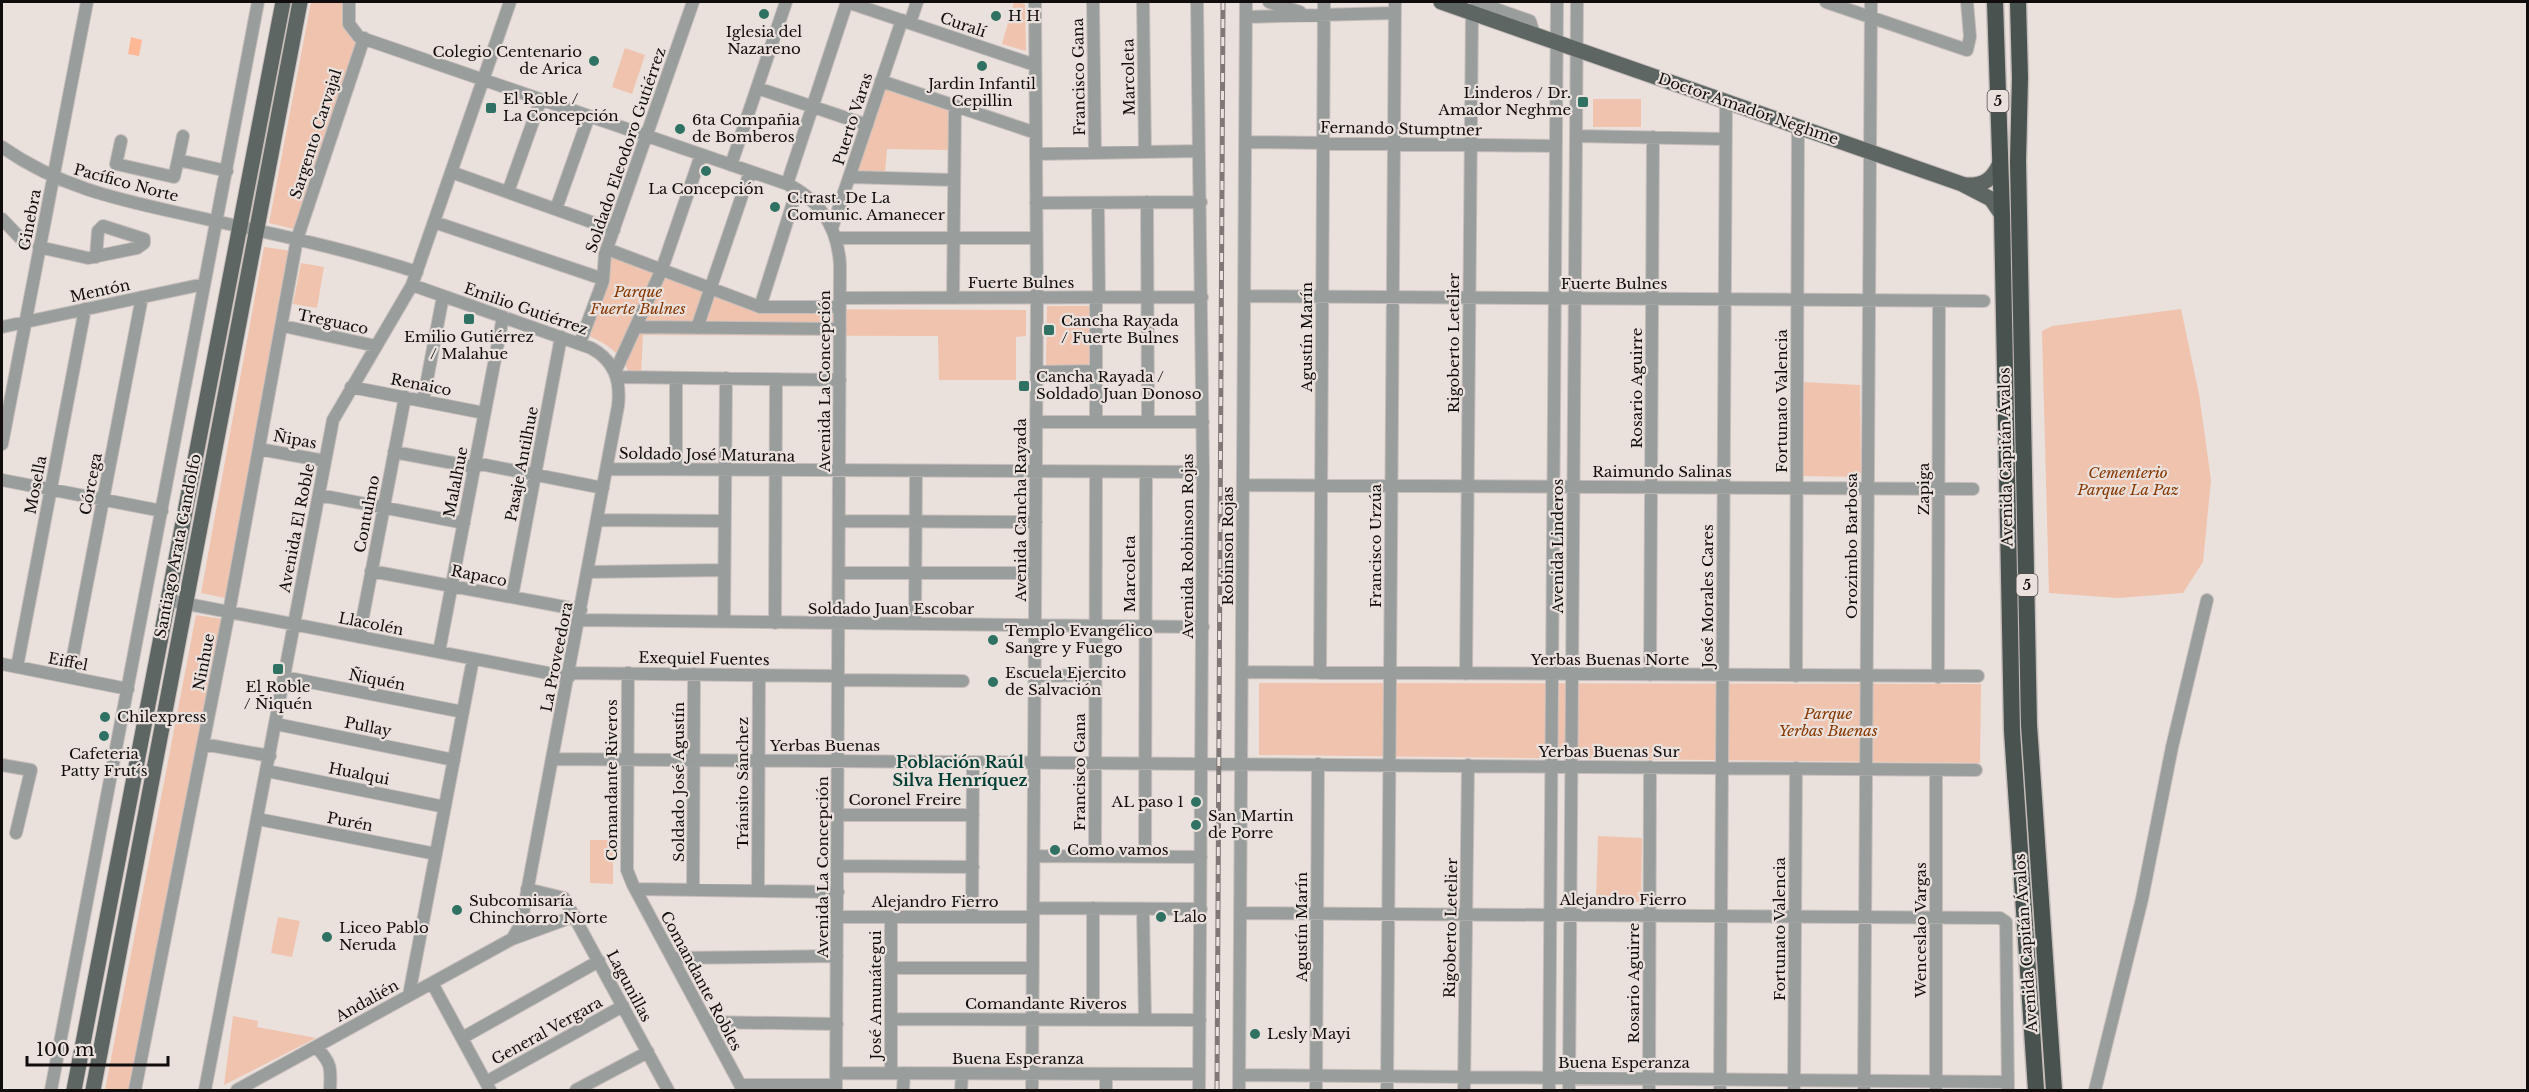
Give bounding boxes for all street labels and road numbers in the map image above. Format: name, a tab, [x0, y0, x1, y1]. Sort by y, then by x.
street label: Curalí	[938, 8, 990, 42]
street label: Francisco Gana	[1068, 17, 1089, 136]
street label: Marcoleta	[1118, 38, 1139, 116]
street label: Soldado Eleodoro Gutiérrez	[581, 45, 670, 255]
street label: Sargento Carvajal	[286, 66, 346, 201]
street label: Doctor Amador Neghme	[1655, 69, 1841, 148]
street label: Puerto Varas	[829, 70, 876, 168]
road number: 5	[1988, 90, 2008, 112]
street label: Fernando Stumptner	[1320, 118, 1483, 139]
street label: Pacífico Norte	[72, 159, 181, 206]
street label: Ginebra	[14, 187, 45, 252]
street label: Rigoberto Letelier	[1444, 272, 1463, 413]
street label: Fuerte Bulnes	[968, 273, 1074, 292]
street label: Fuerte Bulnes	[1561, 274, 1667, 293]
street label: Mentón	[68, 275, 132, 306]
street label: Emilio Gutiérrez	[462, 278, 591, 339]
street label: Agustín Marín	[1297, 282, 1316, 393]
street label: Avenida La Concepción	[815, 290, 834, 473]
street label: Treguaco	[296, 305, 370, 338]
street label: Rosario Aguirre	[1627, 328, 1646, 448]
street label: Fortunato Valencia	[1772, 328, 1791, 473]
street label: Avenida Capitán Ávalos	[1994, 367, 2017, 548]
street label: Renaico	[389, 369, 453, 400]
street label: Pasaje Antilhue	[501, 405, 542, 523]
street label: Avenida Cancha Rayada	[1011, 417, 1030, 603]
street label: Ñipas	[272, 426, 318, 453]
street label: Soldado José Maturana	[619, 443, 796, 466]
street label: Malalhue	[439, 445, 472, 519]
street label: Córcega	[75, 451, 106, 517]
street label: Santiago Arata Gandolfo	[150, 452, 205, 640]
street label: Mosella	[21, 453, 51, 516]
street label: Avenida Robinson Rojas	[1178, 453, 1197, 640]
street label: Avenida El Roble	[274, 462, 318, 595]
street label: Raimundo Salinas	[1592, 462, 1732, 481]
street label: Zapiga	[1914, 462, 1933, 515]
street label: Orozimbo Barbosa	[1842, 472, 1861, 619]
street label: Contulmo	[350, 473, 383, 554]
street label: Avenida Linderos	[1548, 478, 1567, 614]
street label: Francisco Urzúa	[1366, 483, 1385, 608]
street label: Robinson Rojas	[1218, 486, 1237, 606]
street label: José Morales Cares	[1698, 524, 1717, 670]
street label: Marcoleta	[1120, 535, 1139, 612]
street label: Rapaco	[450, 561, 509, 590]
road number: 5	[2016, 574, 2038, 596]
street label: Soldado Juan Escobar	[808, 599, 975, 618]
street label: La Proveedora	[537, 600, 577, 713]
street label: Llacolén	[337, 608, 405, 639]
street label: Ninhue	[189, 632, 218, 692]
street label: Eiffel	[47, 648, 90, 675]
street label: Exequiel Fuentes	[638, 648, 770, 669]
street label: Yerbas Buenas Norte	[1530, 650, 1689, 669]
street label: Ñiquén	[347, 665, 407, 694]
street label: Comandante Riveros	[602, 699, 621, 861]
street label: Soldado José Agustín	[669, 702, 688, 862]
street label: Francisco Gana	[1070, 712, 1089, 831]
street label: Pullay	[343, 713, 394, 740]
street label: Tránsito Sánchez	[733, 717, 752, 849]
street label: Yerbas Buenas	[769, 736, 880, 755]
street label: Yerbas Buenas Sur	[1537, 742, 1680, 761]
street label: Hualqui	[327, 758, 391, 789]
street label: Avenida La Concepción	[813, 776, 832, 959]
street label: Coronel Freire	[849, 790, 961, 809]
street label: Purén	[326, 808, 375, 835]
street label: Avenida Capitán Ávalos	[2010, 853, 2041, 1034]
street label: Fortunato Valencia	[1770, 856, 1789, 1001]
street label: Rigoberto Letelier	[1440, 857, 1461, 998]
street label: Wenceslao Vargas	[1911, 862, 1930, 999]
street label: Agustín Marín	[1292, 872, 1311, 983]
street label: Alejandro Fierro	[1558, 890, 1687, 909]
street label: Alejandro Fierro	[870, 892, 999, 911]
street label: Comandante Robles	[657, 908, 746, 1054]
street label: Rosario Aguirre	[1624, 923, 1643, 1043]
street label: José Amunátegui	[866, 930, 885, 1062]
street label: Lagunillas	[603, 947, 656, 1025]
street label: Andalién	[331, 975, 402, 1026]
street label: General Vergara	[488, 992, 606, 1069]
street label: Comandante Riveros	[965, 994, 1127, 1013]
street label: Buena Esperanza	[952, 1049, 1085, 1068]
street label: Buena Esperanza	[1558, 1053, 1691, 1072]

